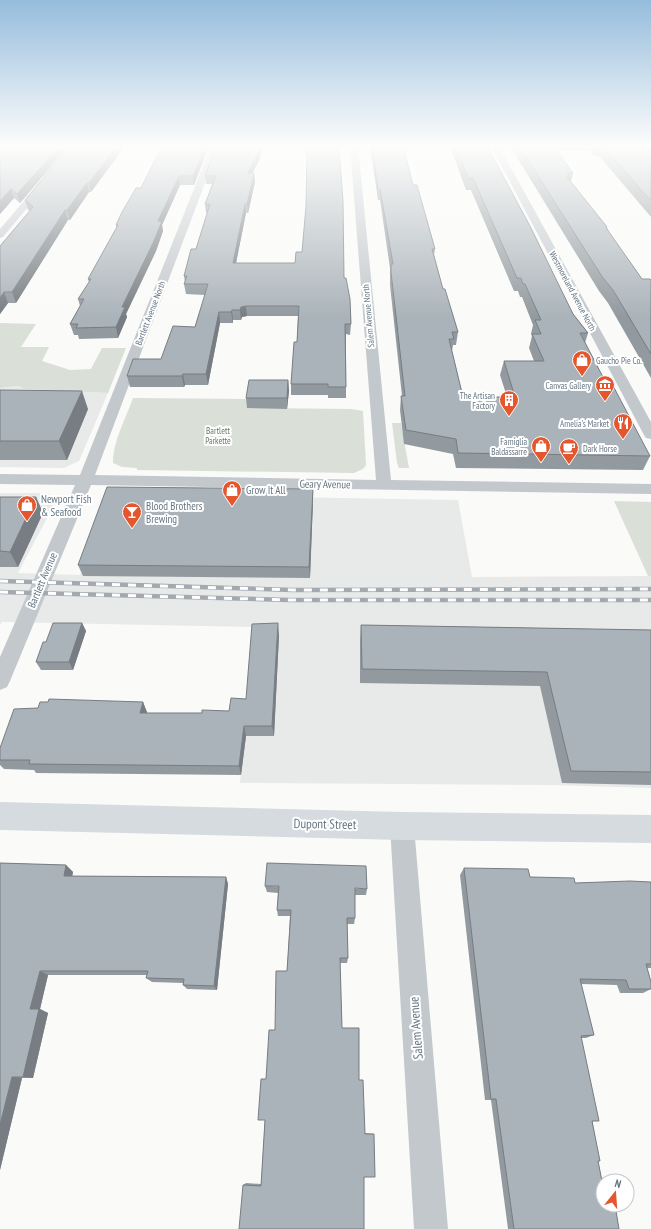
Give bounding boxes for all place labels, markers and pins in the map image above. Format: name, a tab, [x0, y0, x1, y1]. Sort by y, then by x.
shop icon: Gaucho Pie Co.	[571, 349, 593, 377]
place label: Gaucho Pie Co.	[596, 355, 642, 366]
museum icon: Canvas Gallery	[594, 374, 616, 402]
place label: Canvas Gallery	[546, 380, 592, 391]
building icon: The Artisan Factory	[498, 389, 520, 417]
place label: The Artisan Factory	[460, 390, 496, 411]
restaurant icon: Amelia's Market	[612, 412, 634, 440]
place label: Amelia's Market	[560, 418, 610, 429]
shop icon: Famiglia Baldassarre	[530, 435, 552, 463]
place label: Famiglia Baldassarre	[491, 436, 527, 457]
cafe icon: Dark Horse	[558, 437, 580, 465]
place label: Dark Horse	[583, 443, 617, 454]
shop icon: Grow It All	[221, 479, 243, 507]
place label: Grow It All	[246, 483, 286, 497]
place label: Newport Fish & Seafood	[41, 492, 92, 519]
shop icon: Newport Fish & Seafood	[16, 494, 38, 522]
place label: Blood Brothers Brewing	[146, 499, 203, 526]
bar icon: Blood Brothers Brewing	[121, 501, 143, 529]

